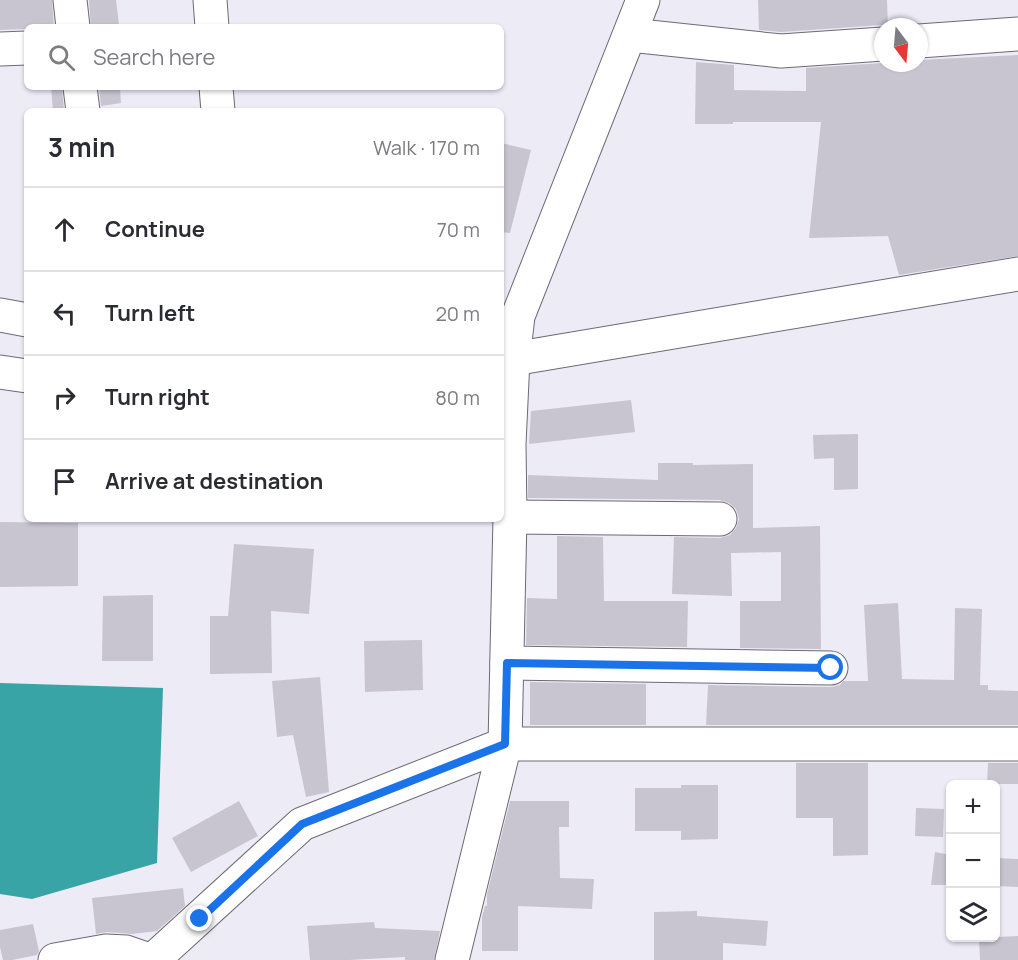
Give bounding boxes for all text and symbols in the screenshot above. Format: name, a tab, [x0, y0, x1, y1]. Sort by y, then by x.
north arrow	[874, 18, 928, 72]
search box	[24, 24, 504, 90]
icon: search	[45, 41, 78, 74]
text: Search here	[93, 42, 215, 72]
text: 3 min	[48, 129, 115, 165]
text: Walk · 170 m	[373, 134, 480, 161]
icon: ahead	[48, 213, 81, 246]
text: Continue	[105, 214, 205, 244]
text: 70 m	[437, 216, 480, 243]
icon: left	[48, 297, 81, 330]
text: Turn left	[105, 298, 195, 328]
text: 20 m	[435, 300, 480, 327]
icon: right	[48, 381, 81, 414]
text: Turn right	[105, 382, 210, 412]
text: 80 m	[435, 384, 480, 411]
icon: arrive	[48, 465, 81, 498]
text: Arrive at destination	[105, 466, 323, 496]
route start	[817, 654, 843, 680]
map controls	[946, 780, 1000, 942]
button: +	[946, 780, 1000, 834]
button: −	[946, 834, 1000, 888]
button: layers	[946, 888, 1000, 942]
route end	[186, 905, 212, 931]

